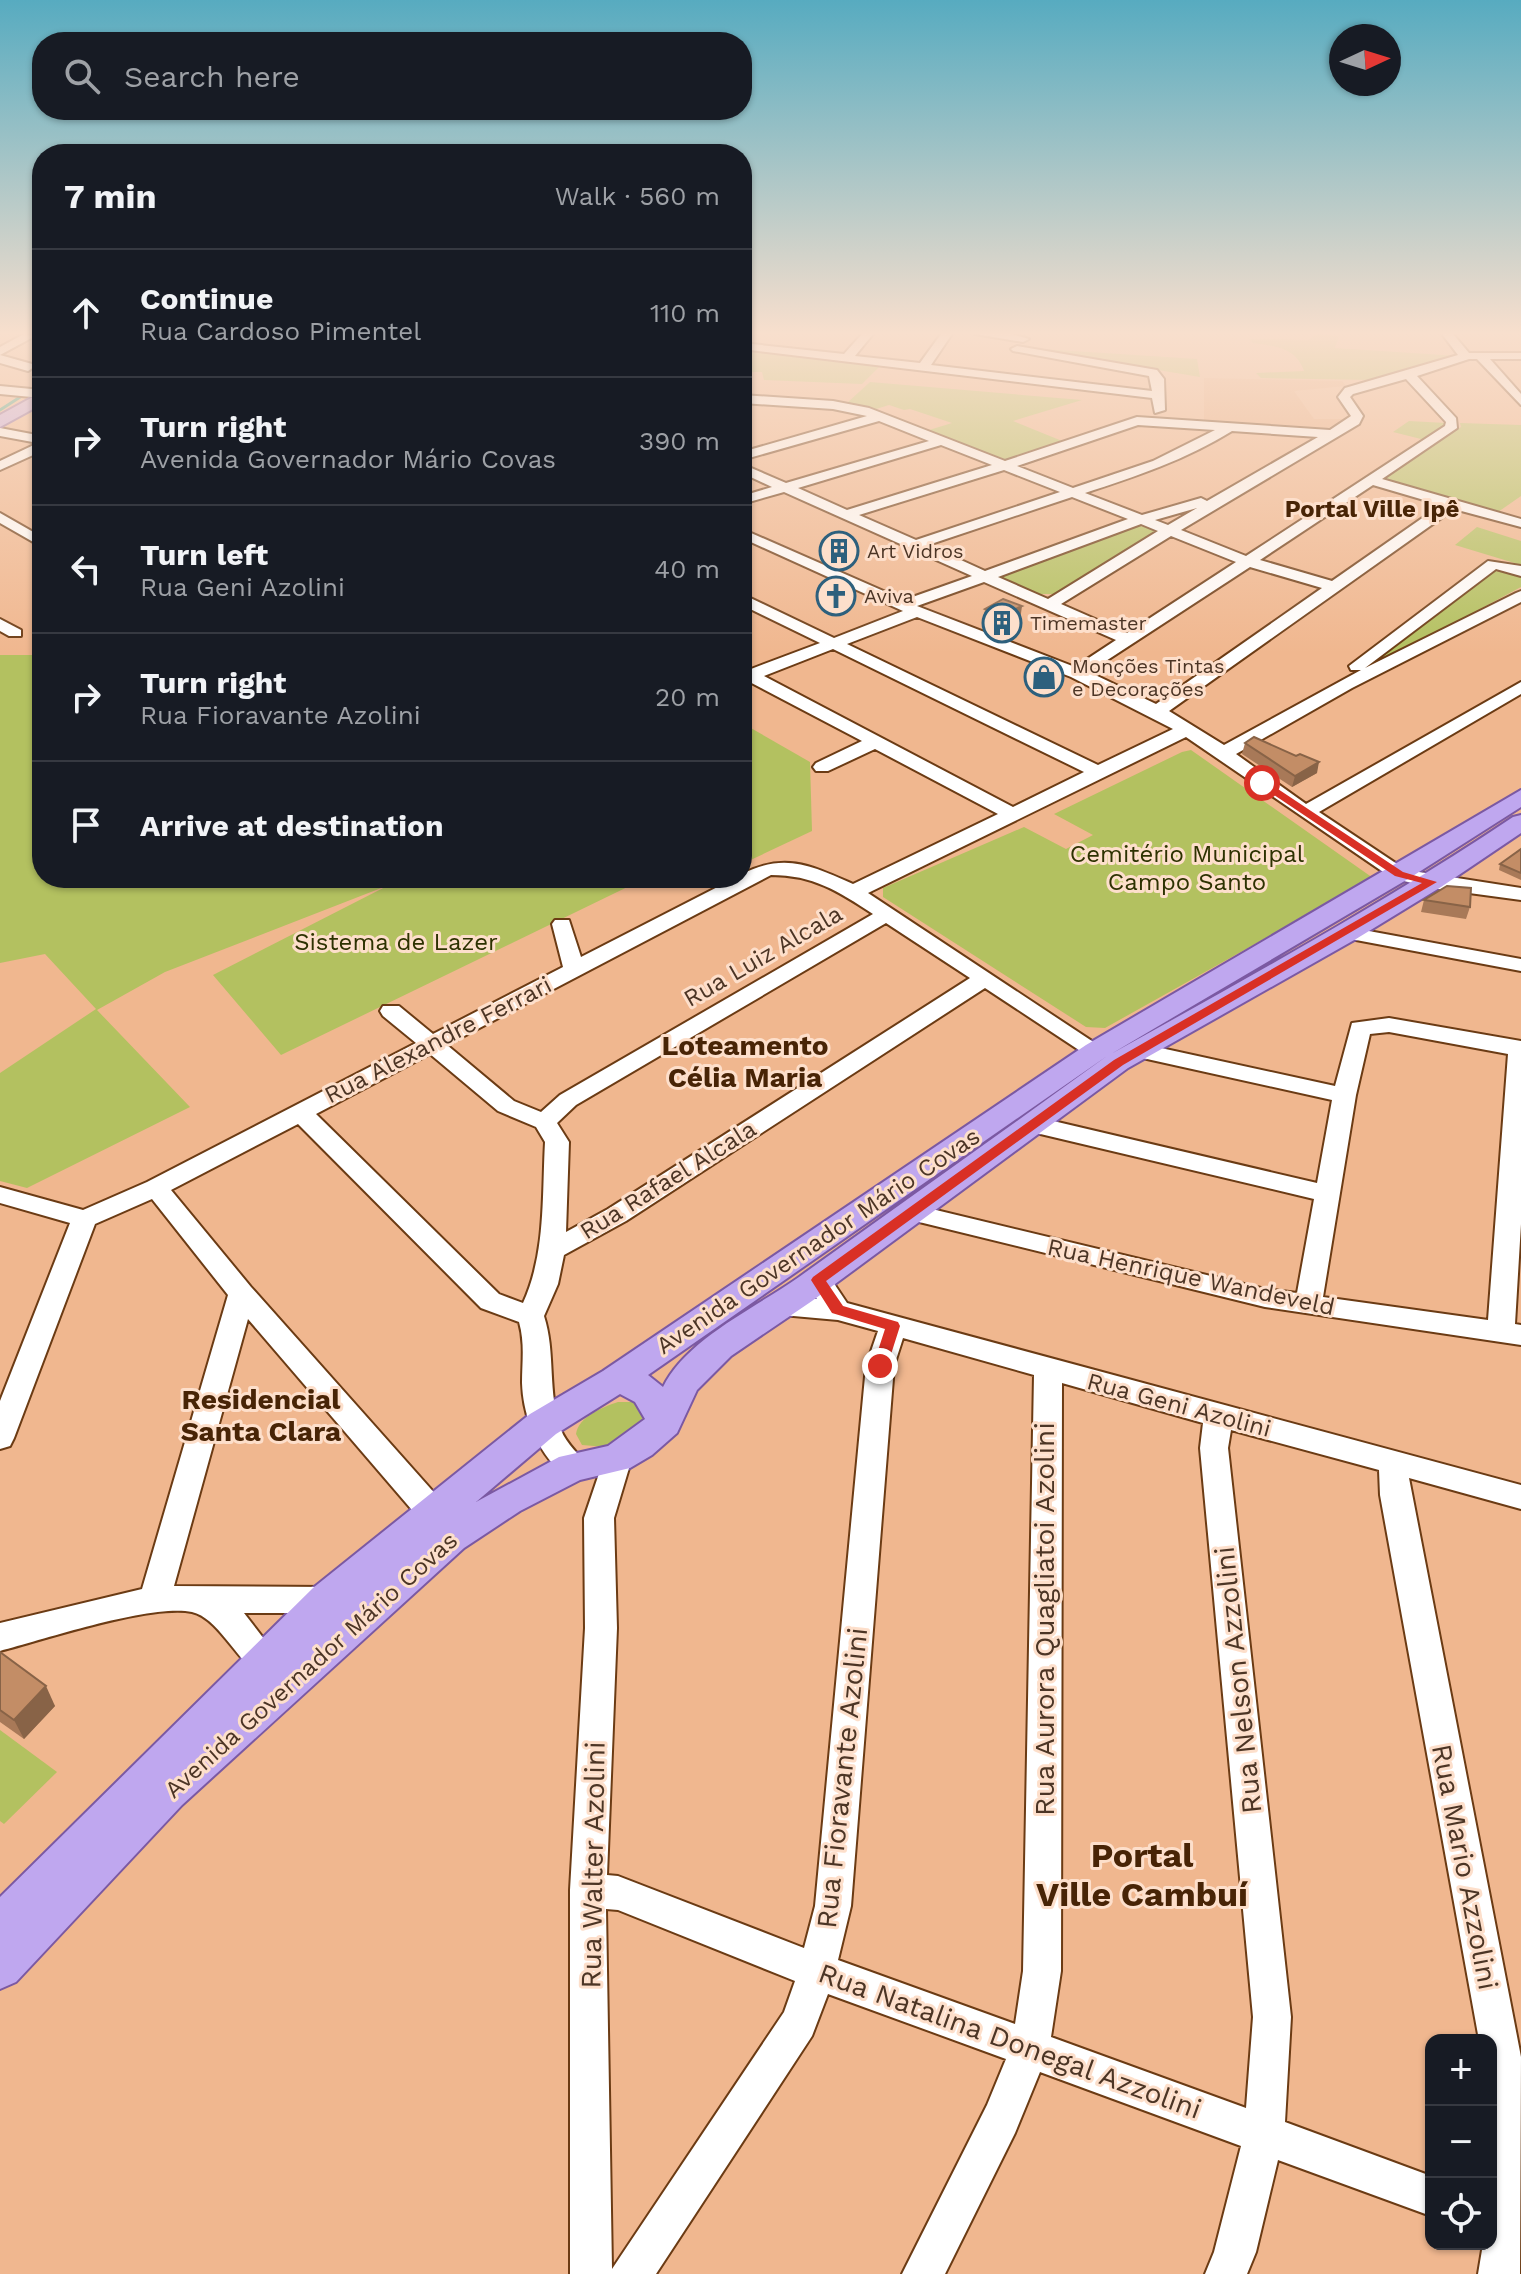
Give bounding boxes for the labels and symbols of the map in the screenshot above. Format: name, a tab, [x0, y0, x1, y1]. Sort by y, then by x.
north arrow	[1329, 24, 1401, 96]
district label: Portal Ville Ipê	[1285, 495, 1459, 523]
building icon: Art Vidros	[818, 530, 860, 572]
place label: Art Vidros	[867, 539, 963, 563]
church icon: Aviva	[815, 575, 857, 617]
place label: Aviva	[864, 584, 914, 608]
building icon: Timemaster	[981, 602, 1023, 644]
place label: Timemaster	[1030, 611, 1147, 635]
place label: Monções Tintas e Decorações	[1072, 654, 1224, 701]
shop icon: Monções Tintas e Decorações	[1023, 656, 1065, 698]
route start	[1244, 765, 1280, 801]
park label: Cemitério Municipal Campo Santo	[1070, 840, 1305, 896]
street label: Rua Luiz Alcala	[679, 899, 847, 1013]
park label: Sistema de Lazer	[294, 928, 498, 956]
street label: Rua Alexandre Ferrari	[320, 971, 556, 1109]
district label: Loteamento Célia Maria	[662, 1029, 828, 1094]
street label: Rua Rafael Alcala	[575, 1115, 761, 1245]
street label: Avenida Governador Mário Covas	[651, 1122, 985, 1360]
street label: Rua Henrique Wandeveld	[1045, 1233, 1337, 1321]
route end	[862, 1348, 898, 1384]
street label: Rua Geni Azolini	[1084, 1367, 1274, 1443]
district label: Residencial Santa Clara	[181, 1383, 342, 1448]
street label: Rua Aurora Quagliatoi Azolini	[1028, 1422, 1061, 1816]
street label: Avenida Governador Mário Covas	[159, 1526, 463, 1804]
street label: Rua Nelson Azzolini	[1208, 1545, 1268, 1815]
street label: Rua Fioravante Azolini	[810, 1626, 874, 1930]
street label: Rua Walter Azolini	[574, 1741, 612, 1989]
street label: Rua Mario Azzolini	[1425, 1741, 1505, 1993]
district label: Portal Ville Cambuí	[1036, 1835, 1248, 1914]
street label: Rua Natalina Donegal Azzolini	[814, 1956, 1206, 2126]

